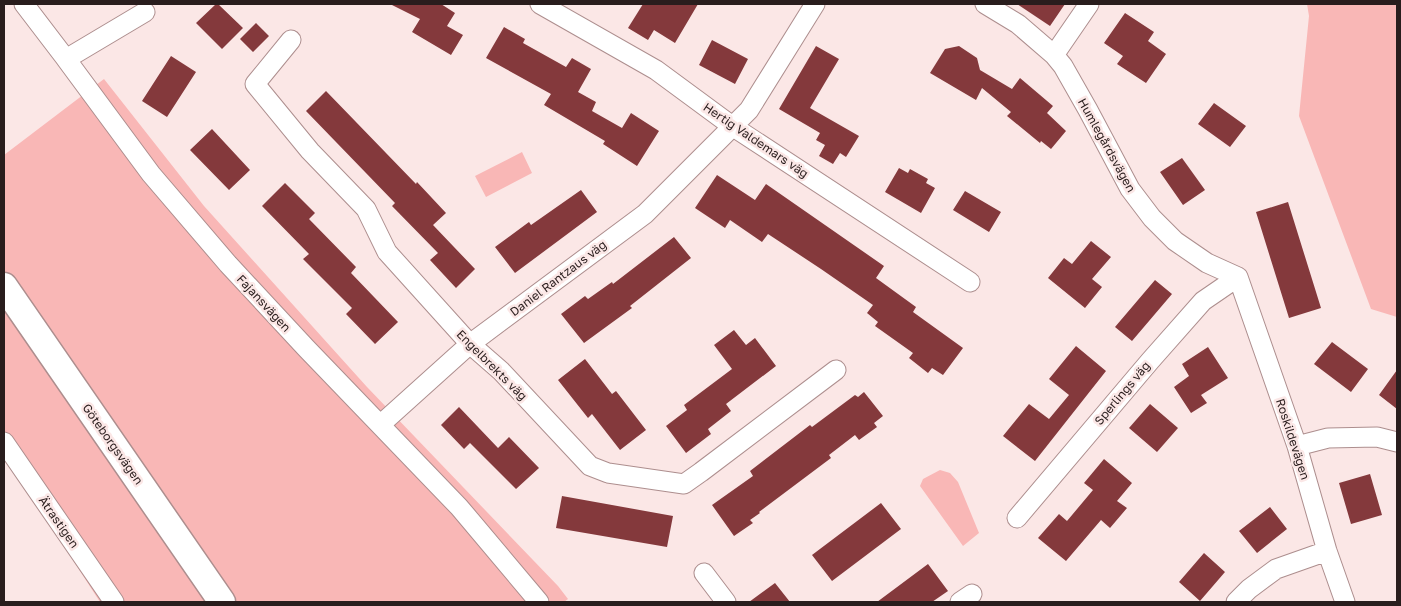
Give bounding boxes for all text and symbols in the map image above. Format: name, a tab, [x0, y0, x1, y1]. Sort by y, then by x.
street label: Humlegårdsvägen	[1075, 95, 1139, 195]
street label: Hertig Valdemars väg	[701, 99, 811, 181]
street label: Daniel Rantzaus väg	[507, 237, 609, 319]
street label: Fajansvägen	[234, 271, 294, 335]
street label: Engelbrekts väg	[454, 327, 530, 403]
street label: Sperlings väg	[1091, 358, 1153, 428]
street label: Roskildevägen	[1273, 397, 1313, 481]
street label: Göteborgsvägen	[80, 401, 146, 487]
street label: Ätrastigen	[36, 493, 82, 551]

